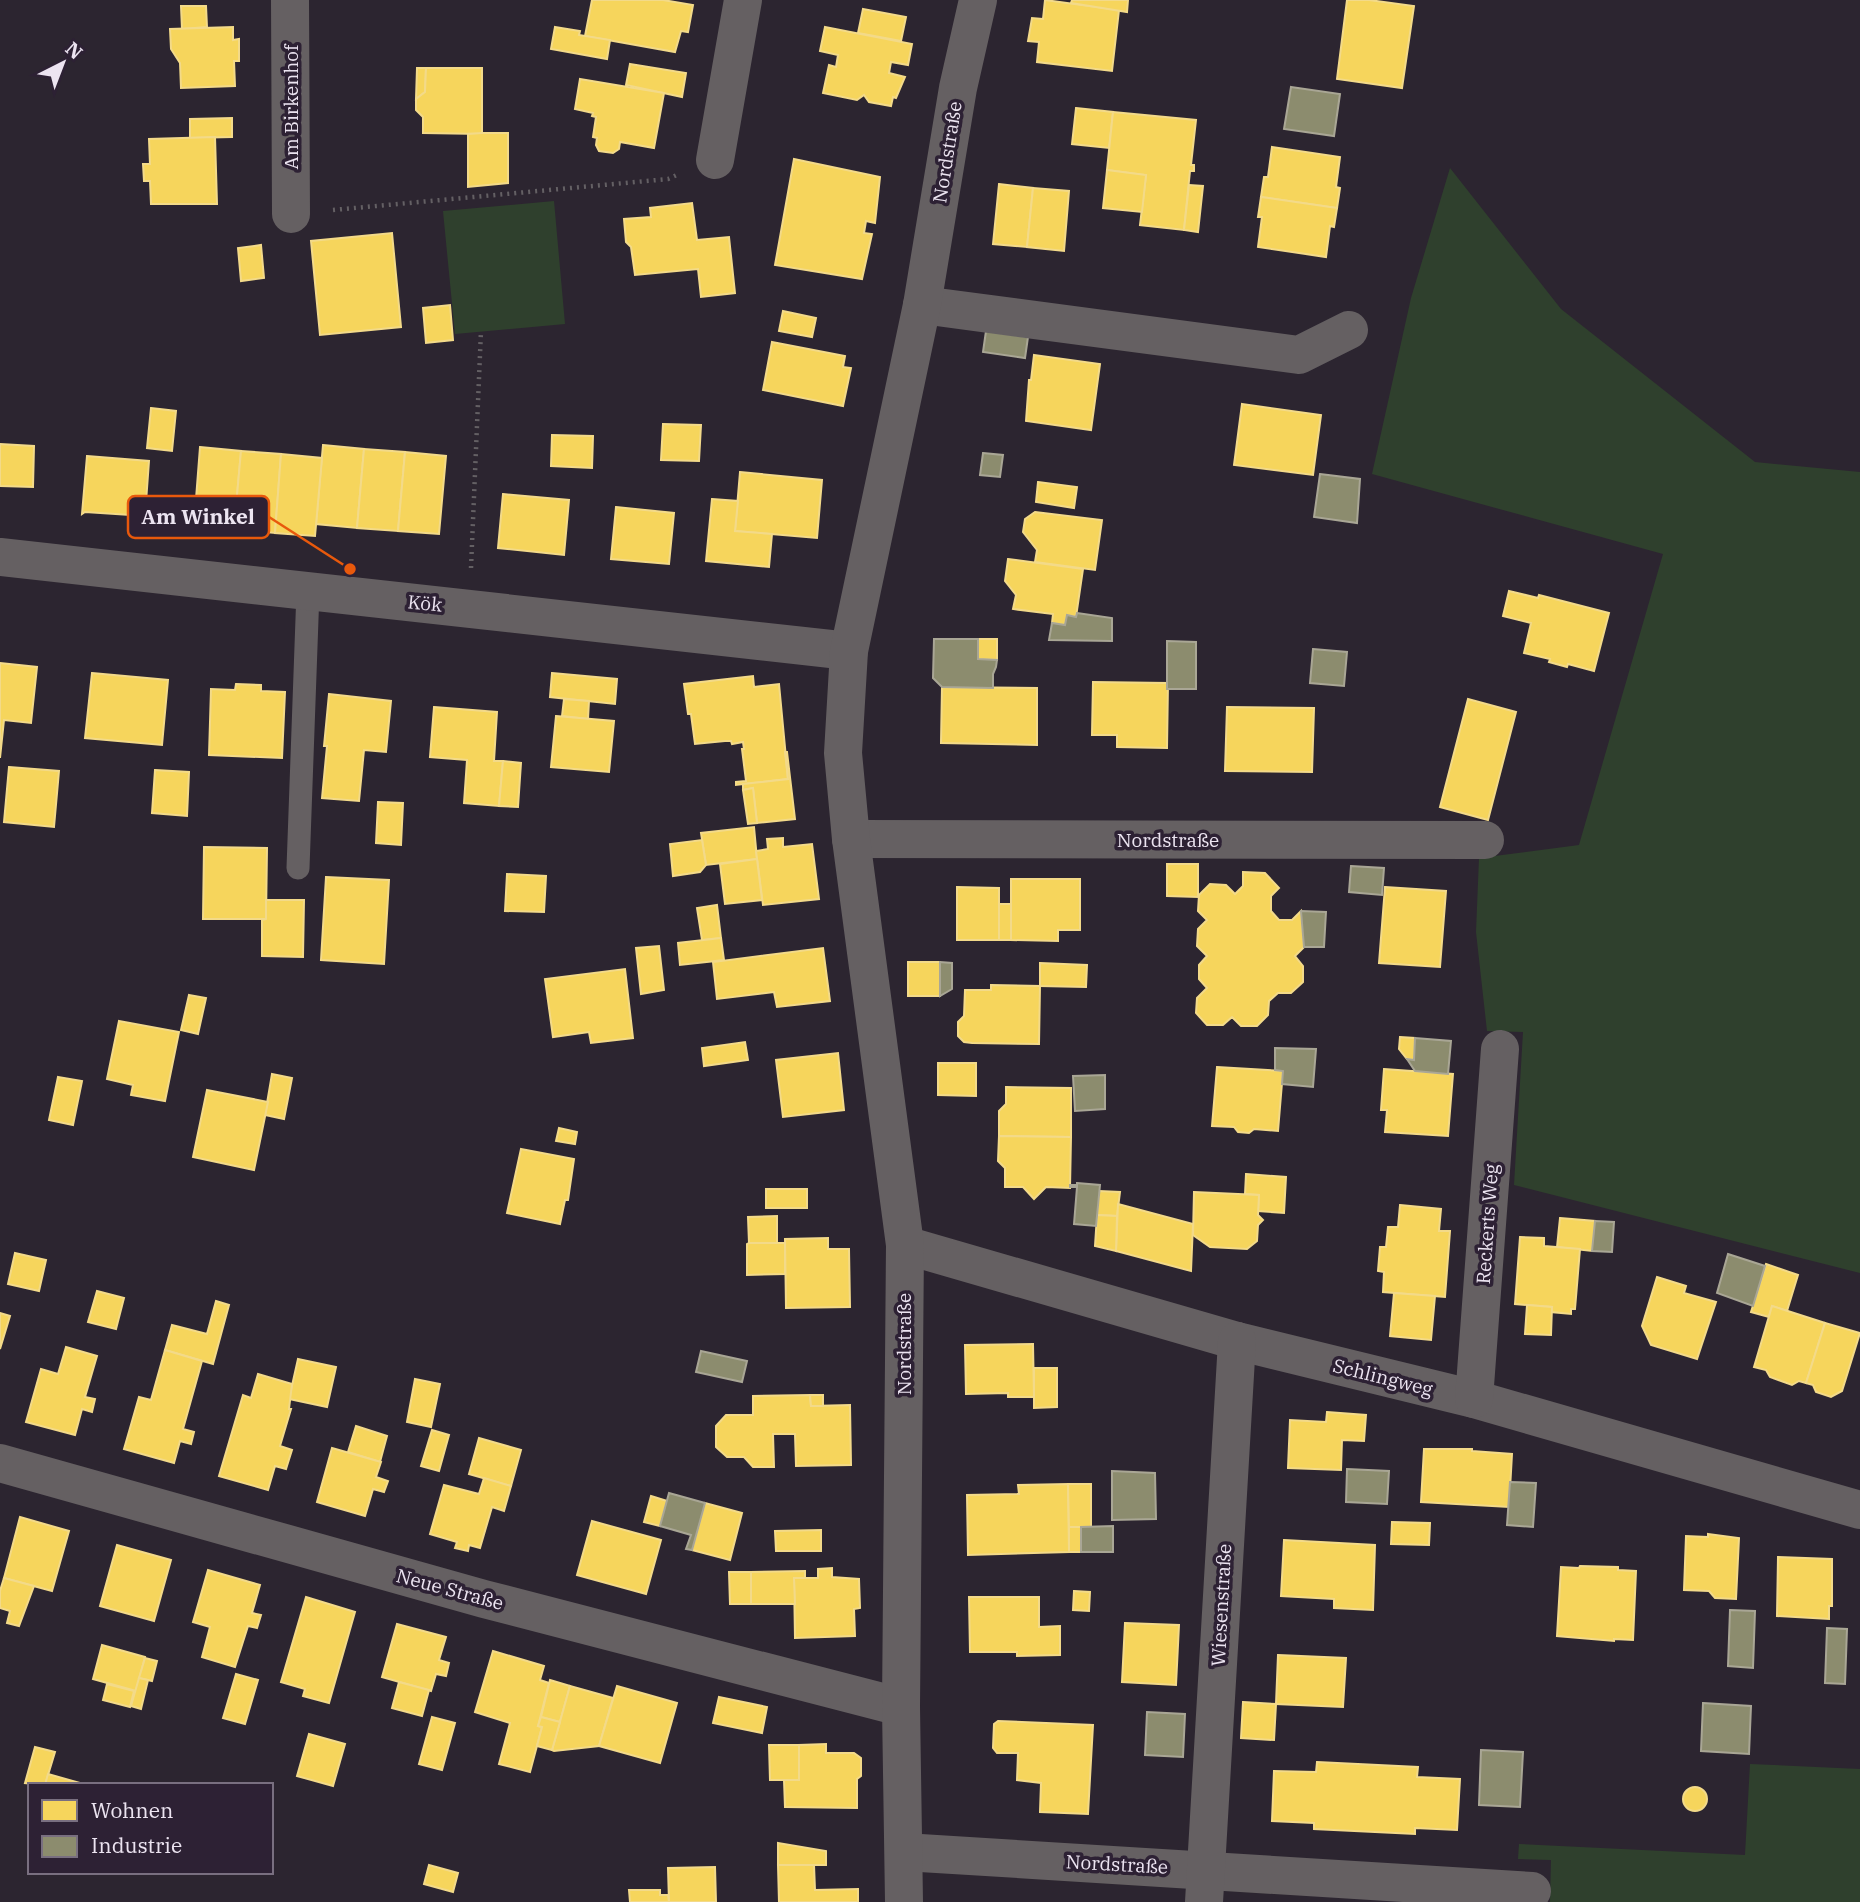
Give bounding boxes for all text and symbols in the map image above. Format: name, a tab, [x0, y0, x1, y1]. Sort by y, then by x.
north arrow	[28, 28, 98, 98]
text: N	[61, 36, 88, 64]
street label: Am Birkenhof	[279, 43, 303, 169]
street label: Nordstraße	[927, 100, 967, 204]
callout: Am Winkel	[128, 496, 269, 538]
text: Am Winkel	[141, 502, 255, 530]
street label: Kök	[406, 589, 444, 617]
street label: Nordstraße	[1117, 828, 1219, 852]
street label: Reckerts Weg	[1471, 1162, 1503, 1285]
street label: Nordstraße	[892, 1293, 916, 1395]
street label: Schlingweg	[1330, 1353, 1436, 1401]
street label: Wiesenstraße	[1206, 1543, 1236, 1667]
street label: Neue Straße	[394, 1563, 506, 1615]
legend	[28, 1783, 273, 1874]
text: Wohnen	[91, 1796, 173, 1824]
text: Industrie	[91, 1831, 182, 1859]
street label: Nordstraße	[1065, 1849, 1169, 1879]

